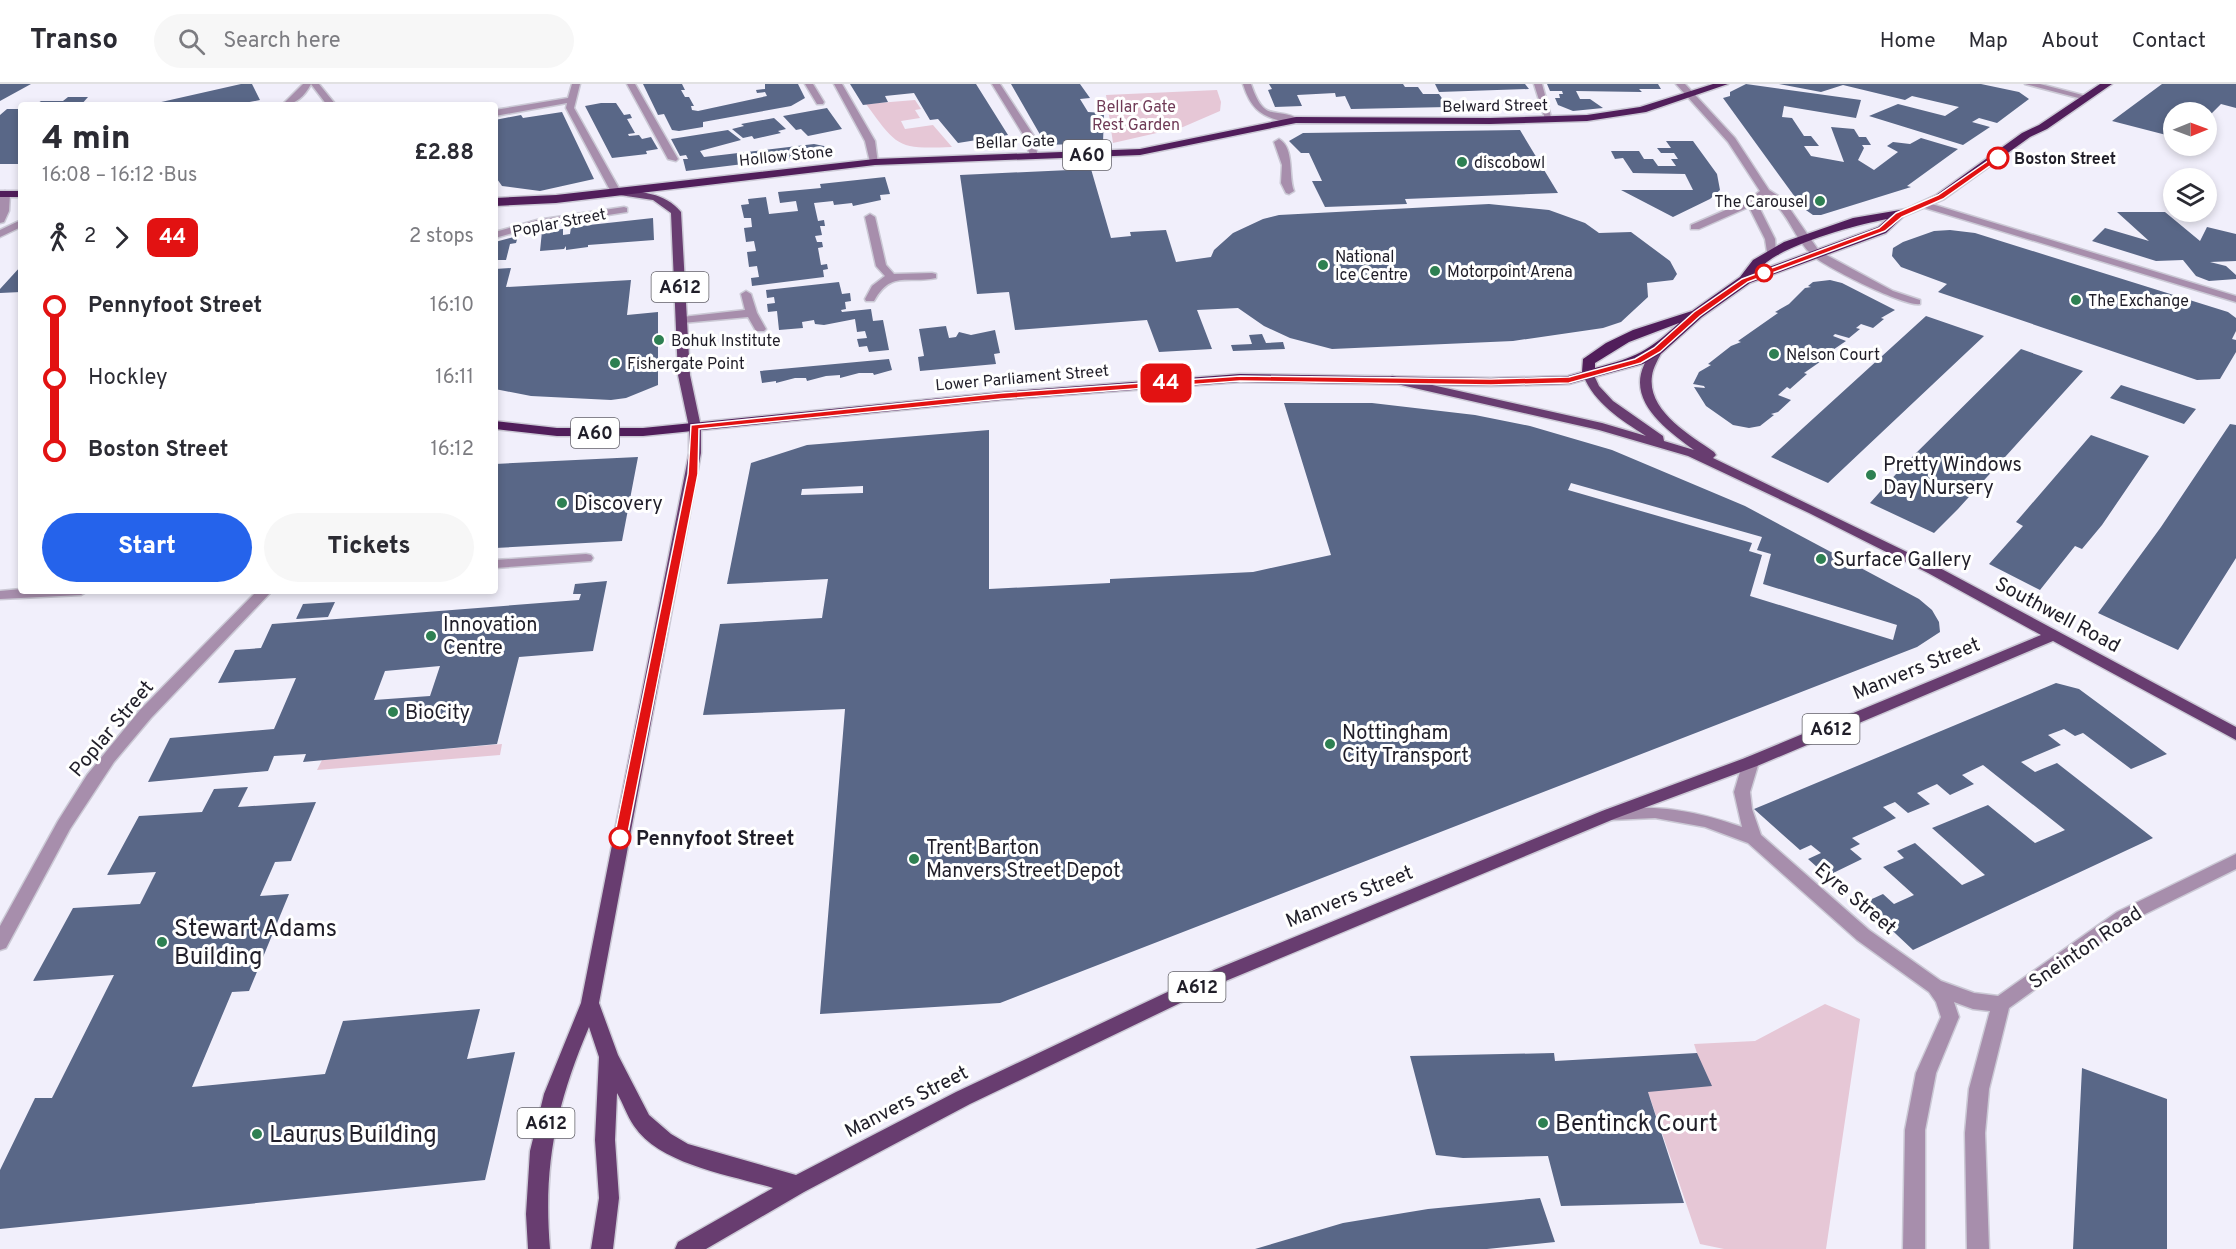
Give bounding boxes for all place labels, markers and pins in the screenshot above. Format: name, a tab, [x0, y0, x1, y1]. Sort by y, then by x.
marker: Boston Street	[1987, 147, 2009, 169]
place label: Boston Street	[2014, 150, 2116, 170]
place label: discobowl	[1474, 154, 1545, 174]
marker: discobowl	[1455, 155, 1469, 169]
place label: The Carousel	[1714, 193, 1808, 213]
marker: The Carousel	[1813, 194, 1827, 208]
place label: National Ice Centre	[1335, 248, 1408, 286]
marker: National Ice Centre	[1316, 258, 1330, 272]
place label: Motorpoint Arena	[1447, 263, 1573, 283]
marker: Motorpoint Arena	[1428, 264, 1442, 278]
unlabelled marker	[1755, 264, 1773, 282]
place label: The Exchange	[2088, 292, 2189, 312]
marker: The Exchange	[2069, 293, 2083, 307]
place label: Bohuk Institute	[671, 332, 781, 352]
marker: Bohuk Institute	[652, 333, 666, 347]
place label: Nelson Court	[1786, 346, 1880, 366]
marker: Nelson Court	[1767, 347, 1781, 361]
place label: Fishergate Point	[627, 355, 745, 375]
marker: Fishergate Point	[608, 356, 622, 370]
place label: Pretty Windows Day Nursery	[1883, 453, 2022, 502]
marker: Pretty Windows Day Nursery	[1864, 468, 1878, 482]
place label: Discovery	[574, 492, 663, 518]
marker: Discovery	[555, 496, 569, 510]
place label: Surface Gallery	[1833, 548, 1972, 574]
marker: Surface Gallery	[1814, 552, 1828, 566]
place label: Innovation Centre	[443, 613, 537, 662]
marker: Innovation Centre	[424, 629, 438, 643]
place label: BioCity	[405, 701, 470, 727]
marker: BioCity	[386, 705, 400, 719]
place label: Nottingham City Transport	[1342, 721, 1469, 770]
marker: Nottingham City Transport	[1323, 737, 1337, 751]
marker: Pennyfoot Street	[609, 827, 631, 849]
place label: Pennyfoot Street	[636, 827, 794, 853]
place label: Trent Barton Manvers Street Depot	[926, 836, 1121, 885]
marker: Trent Barton Manvers Street Depot	[907, 852, 921, 866]
place label: Stewart Adams Building	[174, 915, 337, 973]
marker: Stewart Adams Building	[155, 935, 169, 949]
place label: Bentinck Court	[1555, 1110, 1718, 1140]
marker: Bentinck Court	[1536, 1116, 1550, 1130]
place label: Laurus Building	[269, 1121, 437, 1151]
marker: Laurus Building	[250, 1127, 264, 1141]

